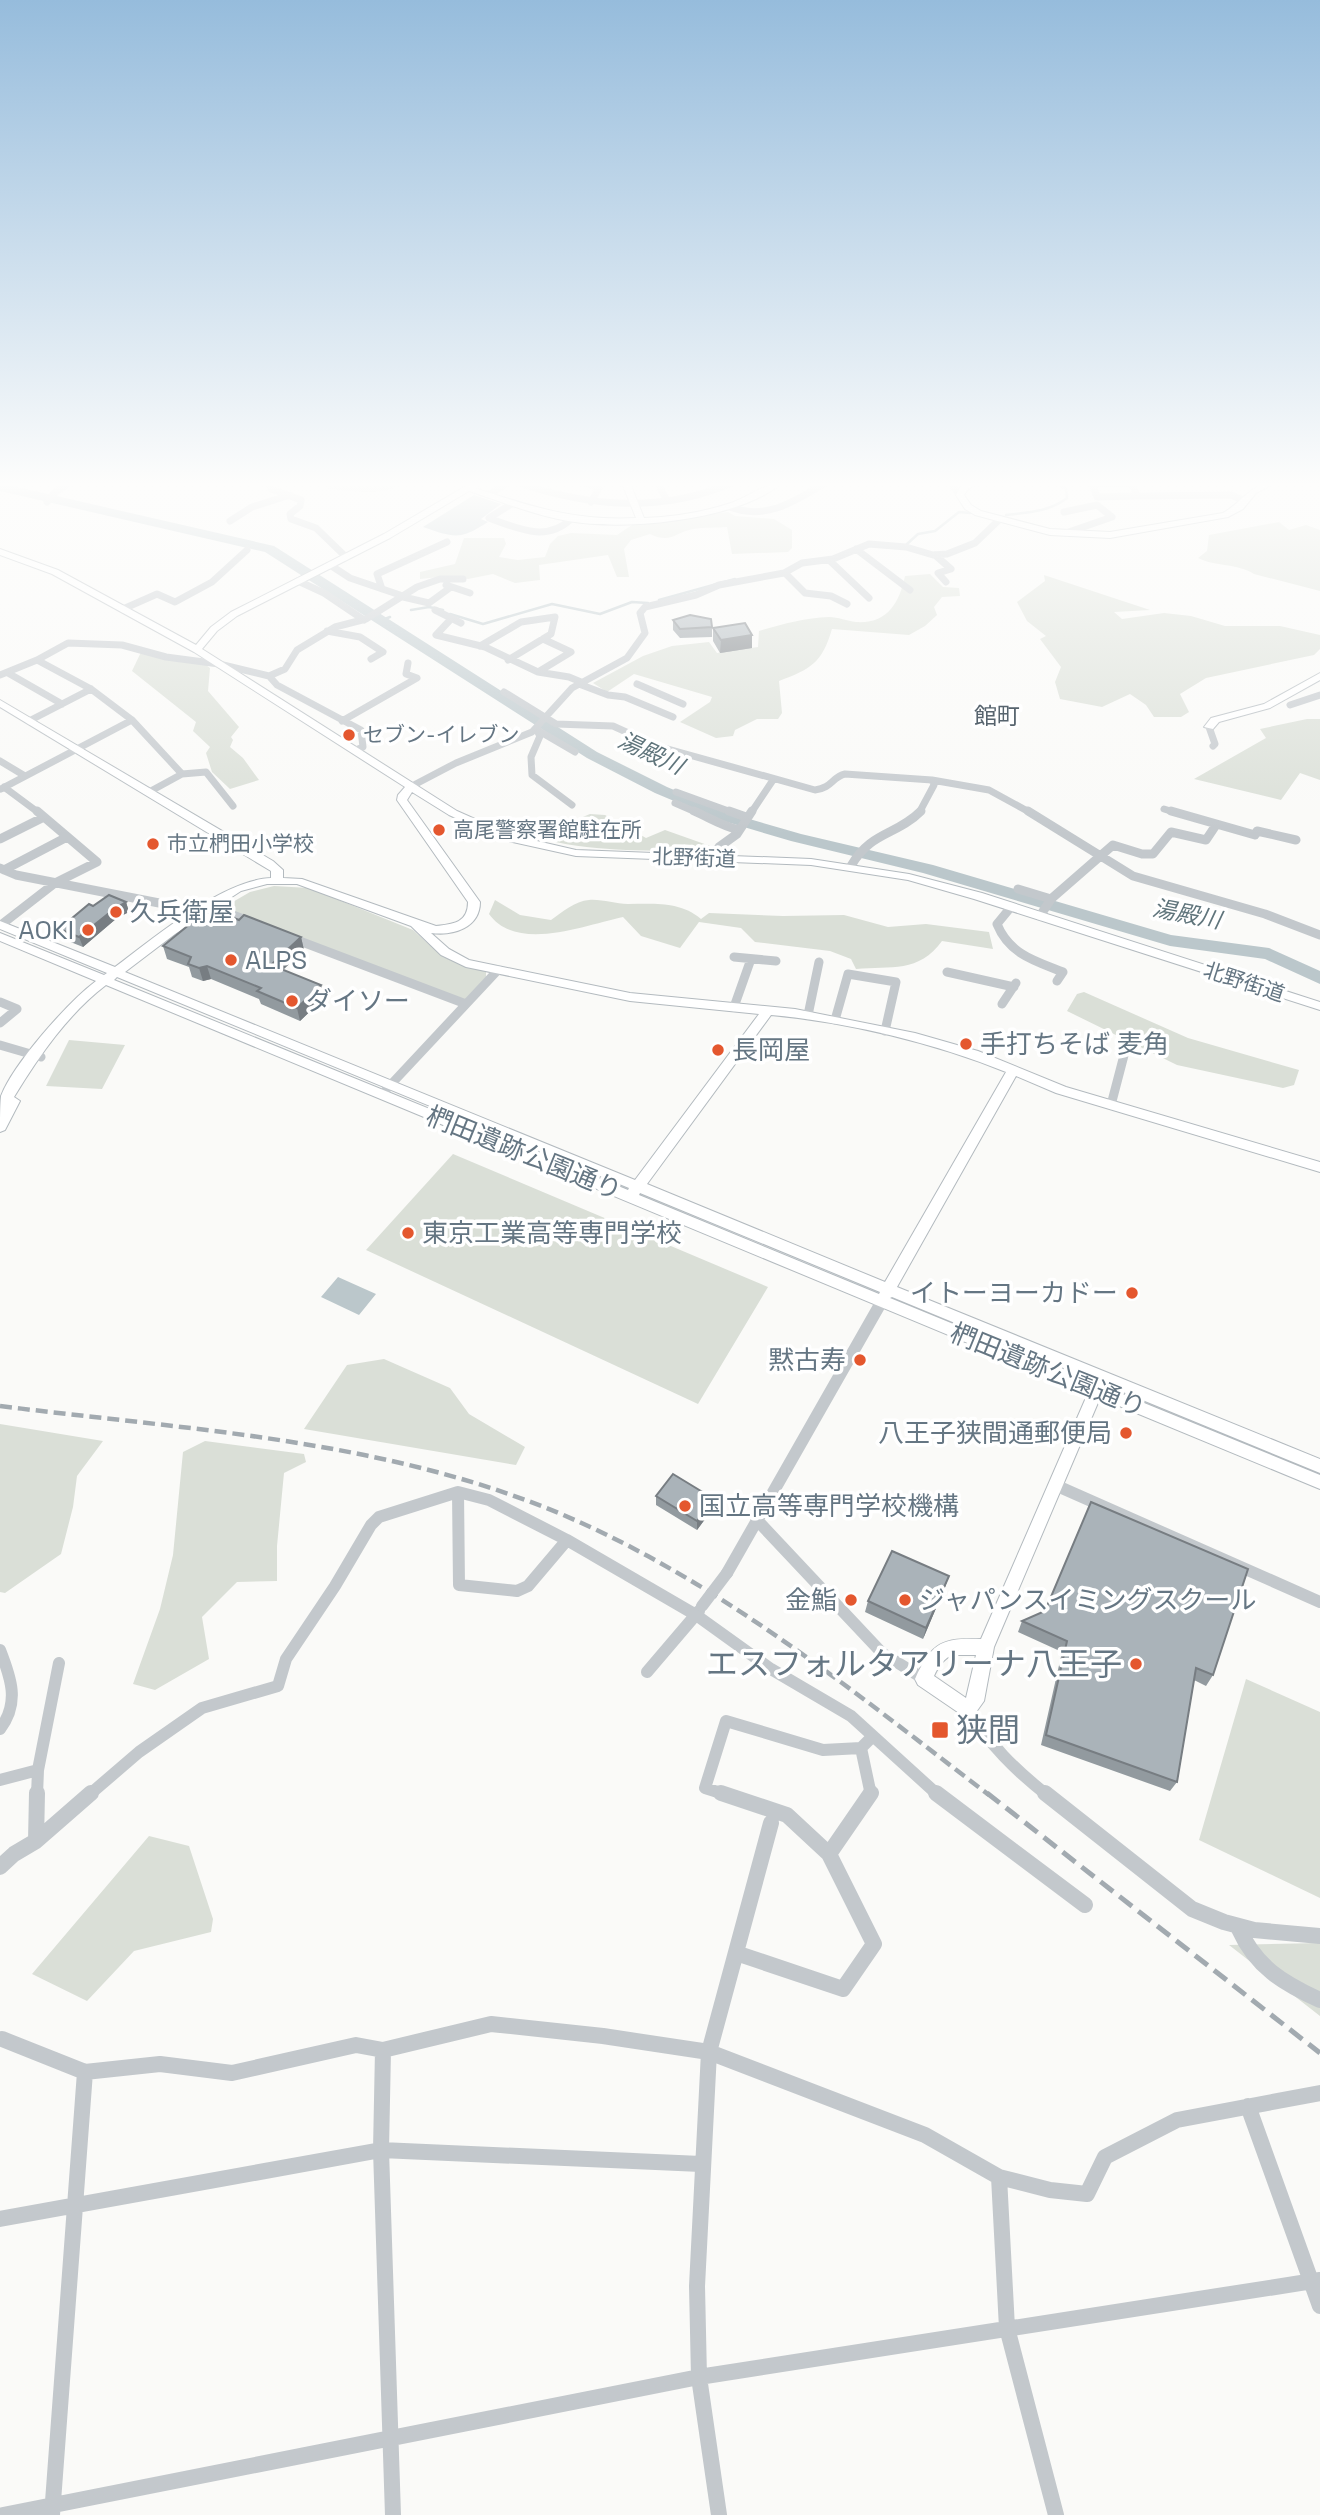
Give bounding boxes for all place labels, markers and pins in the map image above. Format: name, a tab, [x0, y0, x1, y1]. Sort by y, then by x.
place label: セブン-イレブン	[363, 721, 520, 748]
marker: セブン-イレブン	[341, 727, 357, 743]
place label: 高尾警察署館駐在所	[453, 816, 642, 843]
marker: 高尾警察署館駐在所	[431, 822, 447, 838]
place label: 市立椚田小学校	[167, 830, 314, 857]
marker: 市立椚田小学校	[145, 836, 161, 852]
place label: 久兵衛屋	[130, 895, 234, 929]
marker: 久兵衛屋	[108, 904, 124, 920]
place label: AOKI	[18, 913, 74, 947]
marker: AOKI	[80, 922, 96, 938]
place label: ALPS	[245, 943, 307, 977]
marker: ALPS	[223, 952, 239, 968]
place label: ダイソー	[306, 984, 410, 1018]
marker: ダイソー	[284, 993, 300, 1009]
place label: 手打ちそば 麦角	[980, 1027, 1169, 1061]
place label: 長岡屋	[732, 1033, 810, 1067]
marker: 手打ちそば 麦角	[958, 1036, 974, 1052]
marker: 長岡屋	[710, 1042, 726, 1058]
place label: 東京工業高等専門学校	[422, 1216, 682, 1250]
marker: 東京工業高等専門学校	[400, 1225, 416, 1241]
place label: イトーヨーカドー	[910, 1276, 1118, 1310]
marker: イトーヨーカドー	[1124, 1285, 1140, 1301]
place label: 黙古寿	[768, 1343, 846, 1377]
marker: 黙古寿	[852, 1352, 868, 1368]
place label: 八王子狭間通郵便局	[878, 1416, 1112, 1450]
marker: 八王子狭間通郵便局	[1118, 1425, 1134, 1441]
place label: 国立高等専門学校機構	[699, 1489, 959, 1523]
marker: 国立高等専門学校機構	[677, 1498, 693, 1514]
place label: 金鮨	[785, 1583, 837, 1617]
place label: ジャパンスイミングスクール	[919, 1583, 1256, 1617]
marker: 金鮨	[843, 1592, 859, 1608]
marker: ジャパンスイミングスクール	[897, 1592, 913, 1608]
place label: エスフォルタアリーナ八王子	[706, 1644, 1122, 1684]
marker: エスフォルタアリーナ八王子	[1128, 1656, 1144, 1672]
place label: 狭間	[956, 1710, 1020, 1750]
marker: 狭間	[930, 1720, 950, 1740]

